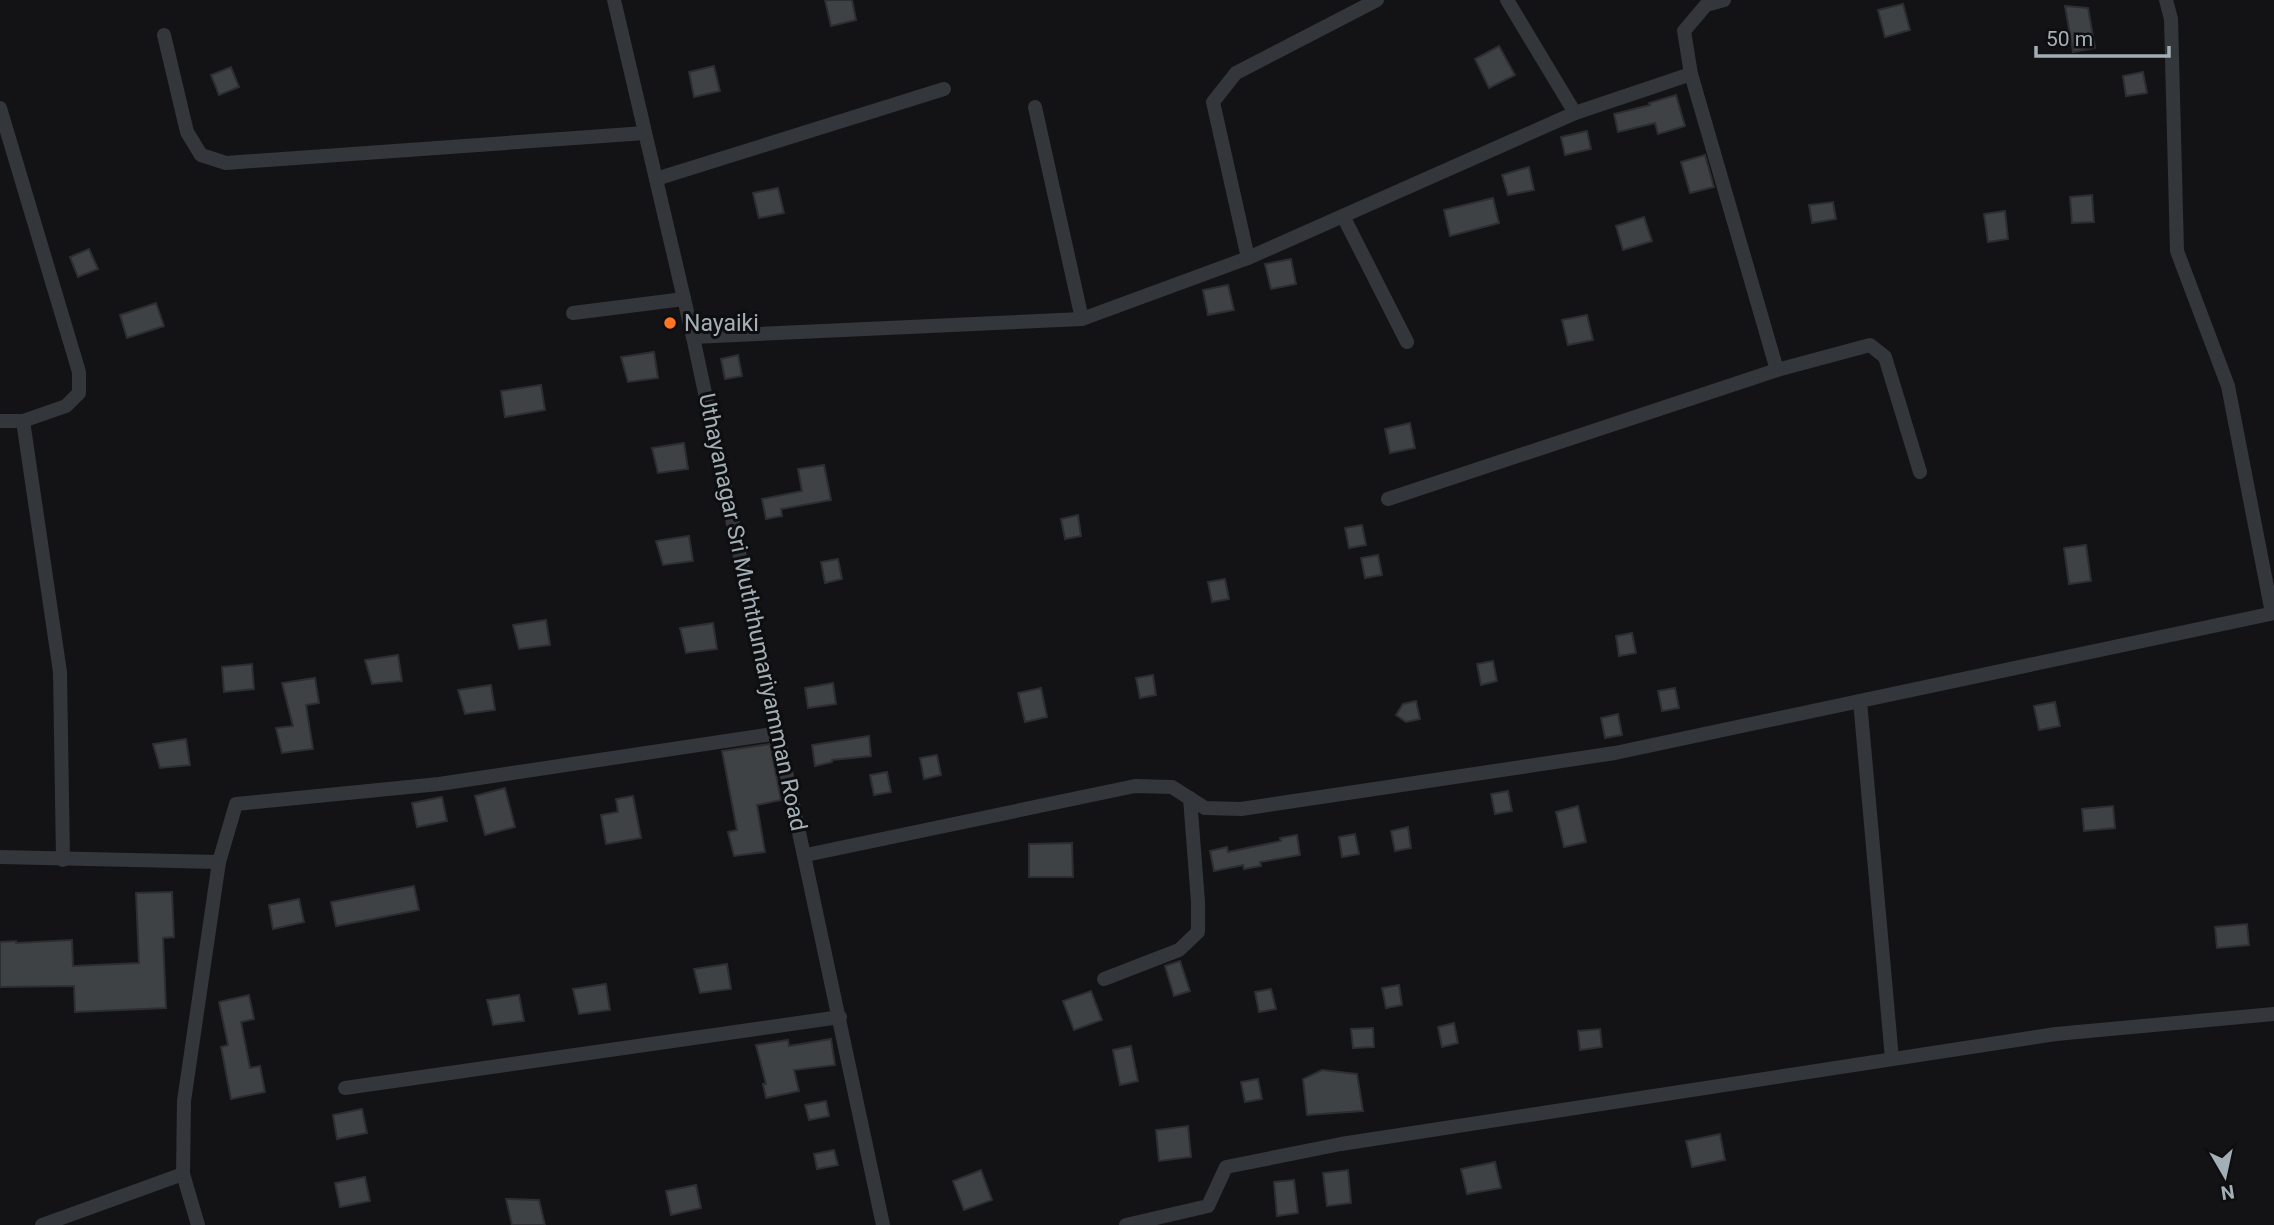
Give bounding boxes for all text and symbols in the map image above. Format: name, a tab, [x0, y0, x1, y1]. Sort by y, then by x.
scale bar	[2036, 14, 2169, 58]
text: 50 m	[2046, 27, 2093, 51]
place label: Nayaiki	[684, 310, 759, 337]
marker: Nayaiki	[662, 315, 678, 331]
street label: Uthayanagar Sri Muththumariyamman Road	[693, 391, 812, 833]
north arrow	[2190, 1141, 2260, 1211]
text: N	[2219, 1180, 2236, 1205]

